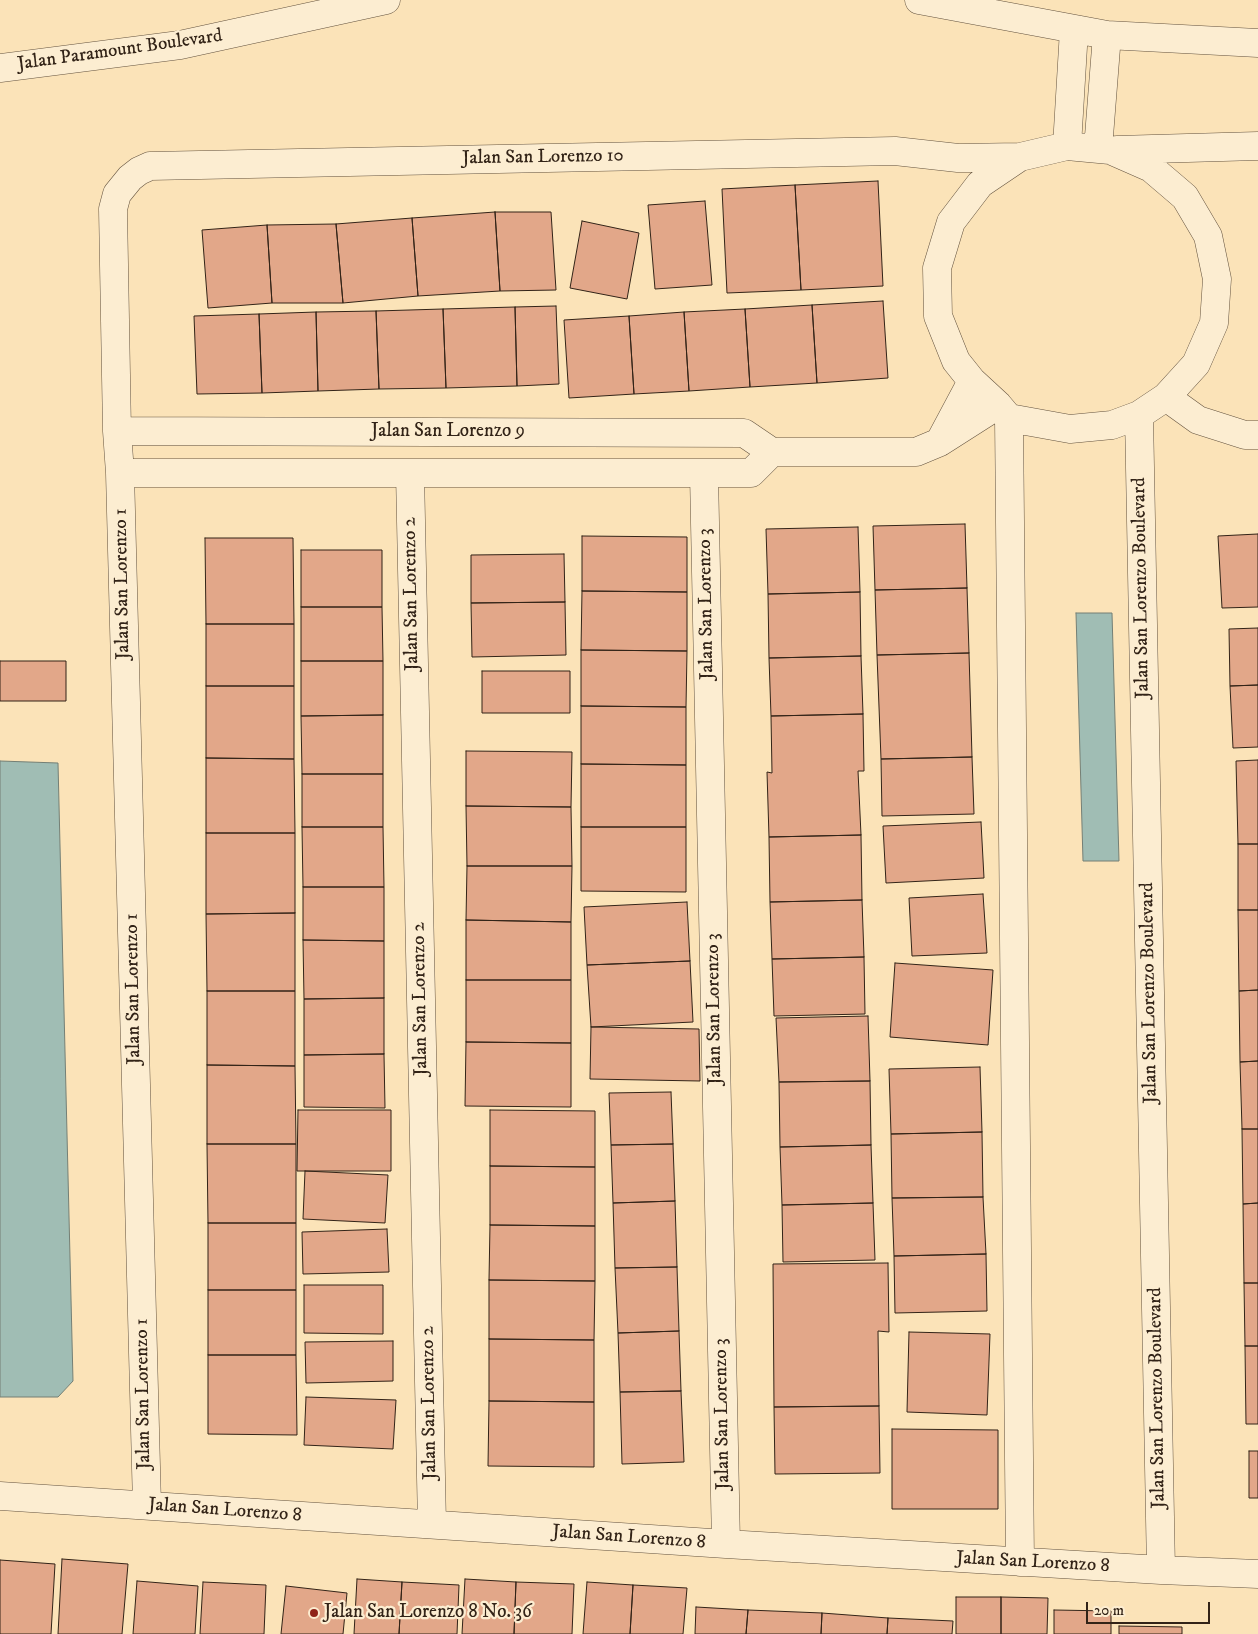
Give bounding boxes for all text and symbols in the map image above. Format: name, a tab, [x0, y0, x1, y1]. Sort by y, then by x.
street label: Jalan Paramount Boulevard	[16, 25, 224, 77]
street label: Jalan San Lorenzo 10	[462, 145, 624, 171]
street label: Jalan San Lorenzo 9	[371, 421, 525, 443]
street label: Jalan San Lorenzo Boulevard	[1129, 477, 1155, 699]
street label: Jalan San Lorenzo 1	[110, 508, 136, 660]
street label: Jalan San Lorenzo 2	[399, 517, 425, 671]
street label: Jalan San Lorenzo 3	[694, 528, 720, 680]
street label: Jalan San Lorenzo Boulevard	[1137, 882, 1163, 1104]
street label: Jalan San Lorenzo 1	[121, 913, 147, 1065]
street label: Jalan San Lorenzo 2	[408, 922, 434, 1076]
street label: Jalan San Lorenzo 3	[702, 933, 728, 1085]
street label: Jalan San Lorenzo Boulevard	[1145, 1287, 1171, 1509]
street label: Jalan San Lorenzo 1	[131, 1318, 157, 1470]
street label: Jalan San Lorenzo 2	[417, 1326, 443, 1480]
street label: Jalan San Lorenzo 3	[710, 1338, 736, 1490]
street label: Jalan San Lorenzo 8	[147, 1494, 303, 1528]
street label: Jalan San Lorenzo 8	[551, 1521, 707, 1555]
street label: Jalan San Lorenzo 8	[956, 1548, 1110, 1578]
scale bar	[1088, 1592, 1212, 1624]
text: 20 m	[1094, 1601, 1124, 1620]
place label: Jalan San Lorenzo 8 No. 36	[324, 1602, 532, 1624]
marker: Jalan San Lorenzo 8 No. 36	[308, 1607, 320, 1619]

